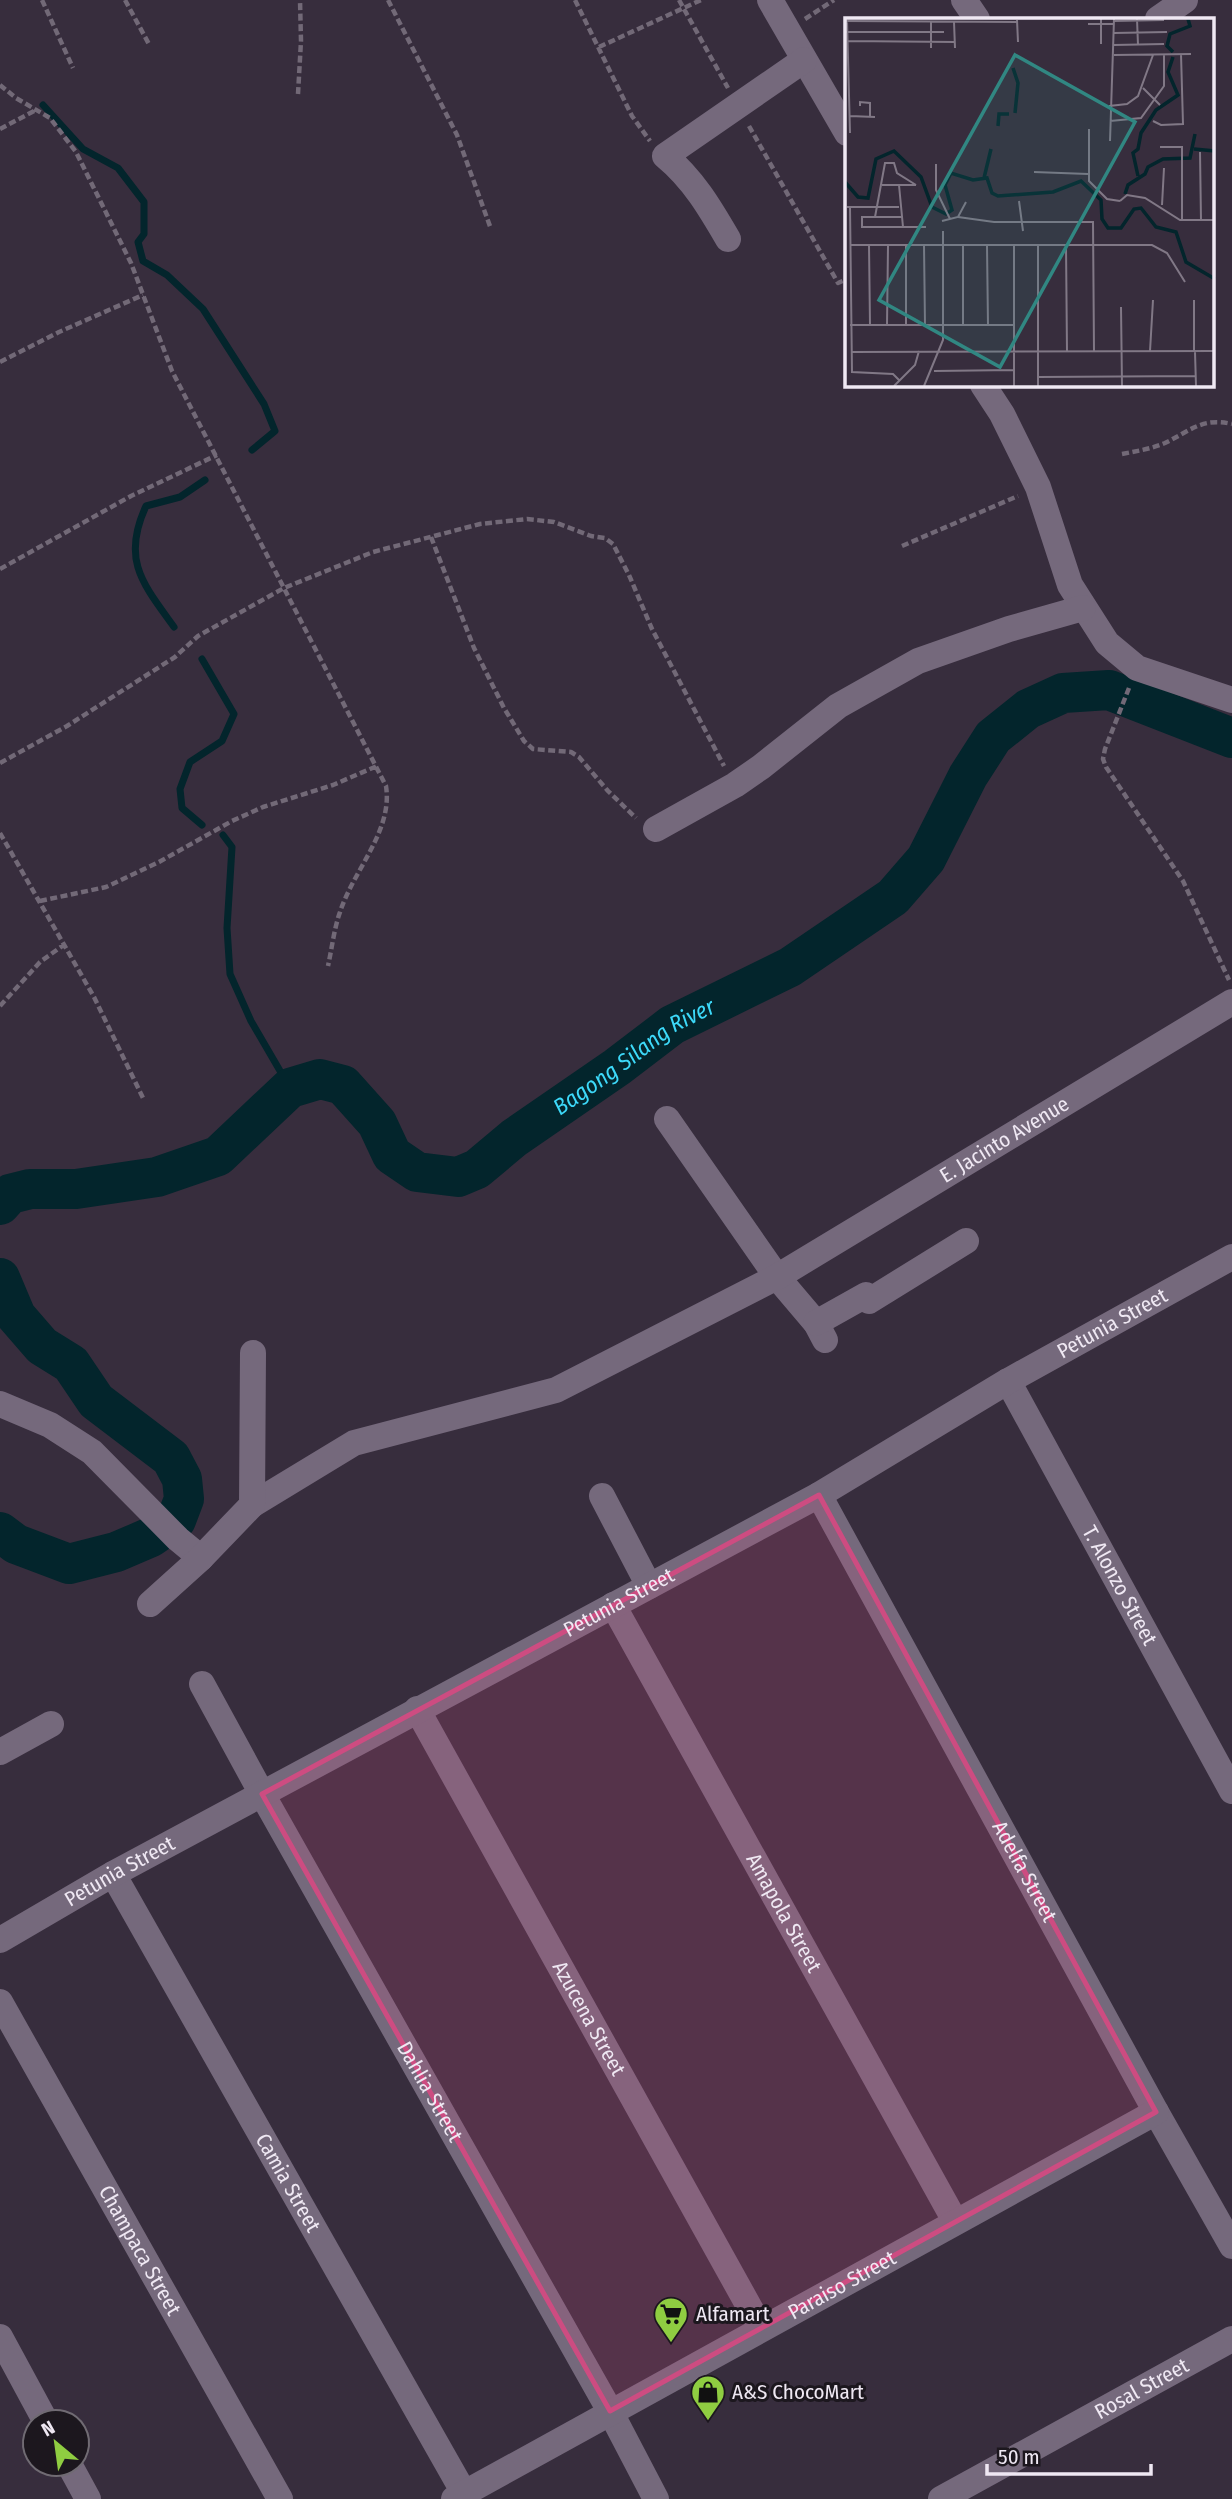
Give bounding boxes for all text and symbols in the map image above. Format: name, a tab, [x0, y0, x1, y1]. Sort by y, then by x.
inset map	[845, 18, 1214, 387]
water label: Bagong Silang River	[548, 992, 720, 1121]
street label: E. Jacinto Avenue	[935, 1091, 1074, 1189]
street label: Petunia Street	[1053, 1282, 1172, 1364]
street label: T. Alonzo Street	[1077, 1521, 1163, 1650]
street label: Petunia Street	[559, 1562, 679, 1643]
street label: Adelfa Street	[987, 1816, 1063, 1927]
street label: Petunia Street	[60, 1830, 179, 1912]
street label: Amapola Street	[740, 1849, 827, 1977]
street label: Azucena Street	[547, 1957, 631, 2080]
street label: Dahlia Street	[391, 2037, 469, 2147]
street label: Camia Street	[250, 2129, 326, 2237]
street label: Champaca Street	[93, 2181, 187, 2320]
street label: Paraiso Street	[784, 2245, 900, 2325]
supermarket icon: Alfamart	[652, 2295, 690, 2344]
place label: Alfamart	[696, 2301, 770, 2327]
street label: Rosal Street	[1090, 2352, 1193, 2425]
shop icon: A&S ChocoMart	[689, 2373, 727, 2422]
place label: A&S ChocoMart	[732, 2379, 864, 2405]
north arrow	[21, 2408, 91, 2478]
text: N	[37, 2416, 59, 2441]
scale bar	[987, 2432, 1152, 2476]
text: 50 m	[998, 2444, 1040, 2470]

